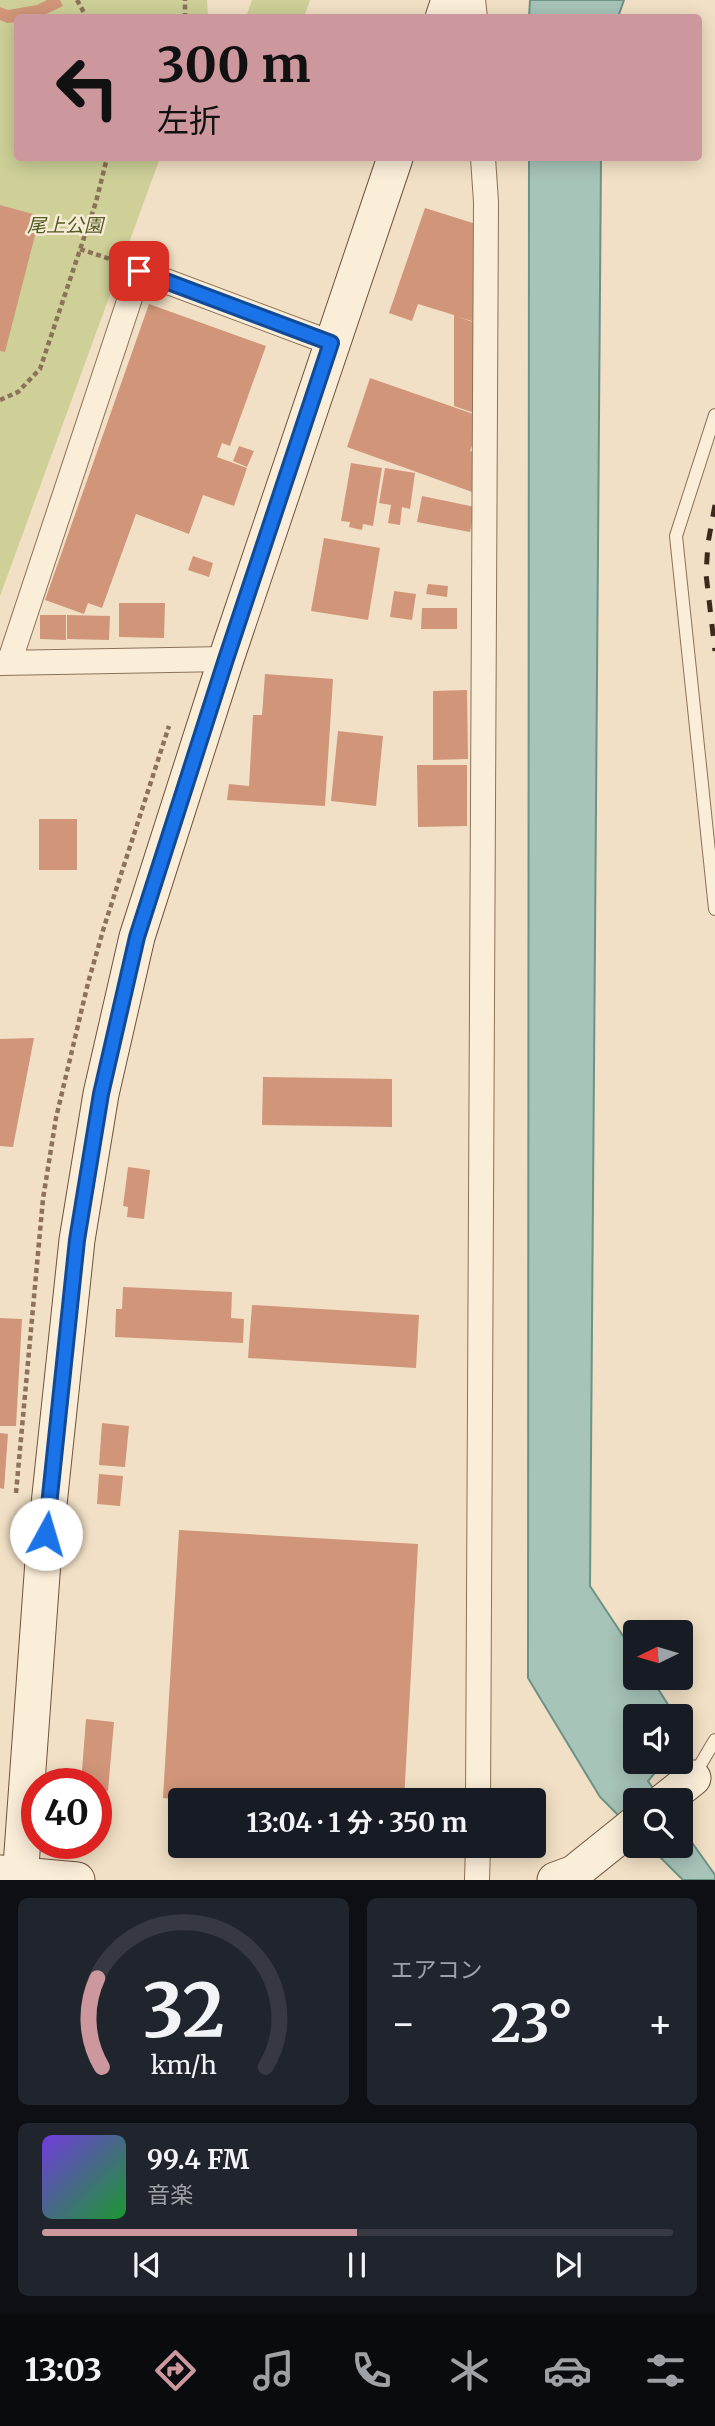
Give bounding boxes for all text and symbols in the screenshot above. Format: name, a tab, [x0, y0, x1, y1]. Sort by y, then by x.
text: 300 m	[157, 34, 311, 95]
icon: left	[42, 42, 133, 133]
text: 左折	[157, 101, 221, 141]
park label: 尾上公園	[27, 213, 106, 237]
pin	[109, 241, 169, 301]
icon: arrive	[120, 252, 158, 290]
position arrow	[9, 1497, 83, 1571]
north arrow	[623, 1620, 693, 1690]
map controls	[623, 1620, 693, 1858]
button: sound	[623, 1704, 693, 1774]
speed limit sign: 40	[21, 1768, 112, 1859]
button: search	[623, 1788, 693, 1858]
text: 13:04 · 1 分 · 350 m	[246, 1806, 468, 1839]
text: エアコン	[391, 1955, 483, 1984]
text: 32	[142, 1966, 225, 2058]
text: 23°	[491, 1991, 573, 2056]
text: −	[391, 2000, 416, 2047]
text: +	[648, 2000, 673, 2047]
text: km/h	[150, 2049, 216, 2081]
text: 99.4 FM	[147, 2143, 249, 2176]
text: 音楽	[147, 2180, 193, 2209]
icon: previous	[128, 2246, 166, 2284]
icon: pause	[338, 2246, 376, 2284]
icon: next	[549, 2246, 587, 2284]
icon: directions	[151, 2346, 200, 2395]
icon: music	[249, 2346, 298, 2395]
icon: phone	[347, 2346, 396, 2395]
icon: climate	[445, 2346, 494, 2395]
icon: car	[543, 2346, 592, 2395]
icon: filters	[641, 2346, 690, 2395]
text: 13:03	[25, 2350, 102, 2390]

